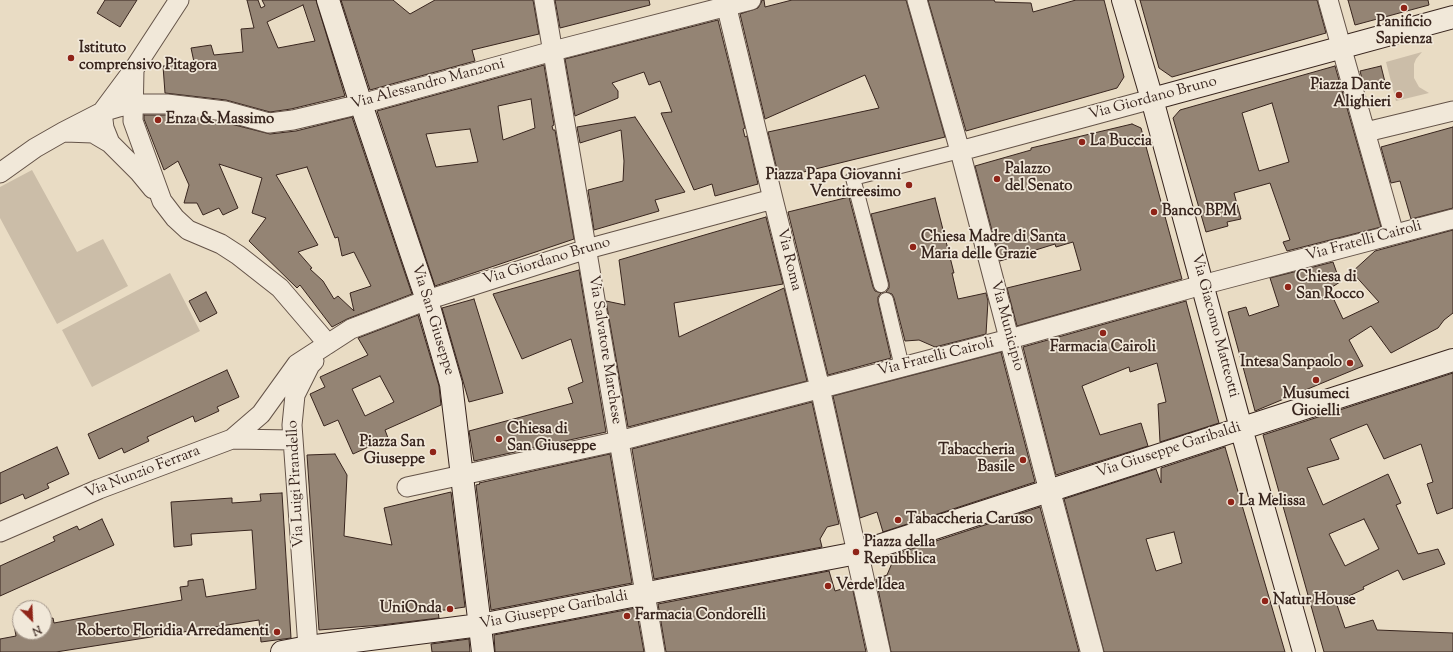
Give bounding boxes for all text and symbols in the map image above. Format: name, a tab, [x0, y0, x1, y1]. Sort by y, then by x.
marker: Panificio Sapienza	[1399, 3, 1409, 13]
place label: Panificio Sapienza	[1376, 14, 1432, 49]
place label: Istituto comprensivo Pitagora	[79, 40, 217, 75]
marker: Istituto comprensivo Pitagora	[66, 53, 76, 63]
street label: Via Alessandro Manzoni	[349, 56, 507, 114]
street label: Via Giordano Bruno	[1087, 73, 1219, 125]
place label: Piazza Dante Alighieri	[1310, 77, 1391, 112]
marker: Piazza Dante Alighieri	[1394, 90, 1404, 100]
place label: Enza & Massimo	[166, 111, 274, 129]
marker: Enza & Massimo	[153, 115, 163, 125]
place label: La Buccia	[1090, 133, 1152, 151]
marker: La Buccia	[1077, 137, 1087, 147]
place label: Palazzo del Senato	[1005, 161, 1073, 196]
place label: Piazza Papa Giovanni Ventitreesimo	[766, 167, 901, 202]
marker: Palazzo del Senato	[992, 174, 1002, 184]
marker: Piazza Papa Giovanni Ventitreesimo	[904, 180, 914, 190]
place label: Banco BPM	[1162, 203, 1237, 221]
marker: Banco BPM	[1149, 207, 1159, 217]
street label: Via Fratelli Cairoli	[1304, 218, 1424, 266]
street label: Via Roma	[772, 227, 804, 293]
place label: Chiesa Madre di Santa Maria delle Grazie	[921, 229, 1066, 264]
street label: Via Giordano Bruno	[481, 234, 613, 290]
marker: Chiesa Madre di Santa Maria delle Grazie	[908, 242, 918, 252]
street label: Via Giacomo Matteotti	[1186, 252, 1242, 400]
street label: Via San Giuseppe	[407, 262, 457, 378]
place label: Chiesa di San Rocco	[1296, 269, 1364, 304]
street label: Via Salvatore Marchese	[583, 274, 625, 426]
street label: Via Municipio	[985, 279, 1027, 373]
marker: Chiesa di San Rocco	[1283, 282, 1293, 292]
marker: Farmacia Cairoli	[1098, 328, 1108, 338]
street label: Via Fratelli Cairoli	[876, 335, 996, 381]
place label: Farmacia Cairoli	[1050, 339, 1156, 357]
place label: Intesa Sanpaolo	[1240, 354, 1342, 372]
marker: Intesa Sanpaolo	[1345, 358, 1355, 368]
marker: Musumeci Gioielli	[1311, 375, 1321, 385]
place label: Musumeci Gioielli	[1282, 386, 1350, 421]
street label: Via Giuseppe Garibaldi	[1095, 419, 1243, 483]
street label: Via Luigi Pirandello	[285, 420, 309, 548]
place label: Chiesa di San Giuseppe	[507, 421, 596, 456]
place label: Piazza San Giuseppe	[359, 434, 425, 469]
marker: Chiesa di San Giuseppe	[494, 434, 504, 444]
place label: Tabaccheria Basile	[938, 442, 1015, 477]
street label: Via Nunzio Ferrara	[83, 443, 203, 503]
marker: Piazza San Giuseppe	[428, 447, 438, 457]
marker: Tabaccheria Basile	[1018, 455, 1028, 465]
place label: La Melissa	[1239, 493, 1306, 511]
marker: La Melissa	[1226, 497, 1236, 507]
place label: Tabaccheria Caruso	[906, 511, 1033, 529]
marker: Tabaccheria Caruso	[893, 515, 903, 525]
place label: Piazza della Repubblica	[864, 534, 936, 569]
marker: Piazza della Repubblica	[851, 547, 861, 557]
place label: Verde Idea	[836, 577, 905, 595]
marker: Verde Idea	[823, 581, 833, 591]
street label: Via Giuseppe Garibaldi	[478, 588, 630, 634]
place label: Natur House	[1273, 592, 1356, 610]
marker: Natur House	[1260, 596, 1270, 606]
north arrow	[12, 600, 52, 640]
place label: UniOnda	[380, 600, 442, 618]
marker: UniOnda	[445, 604, 455, 614]
place label: Farmacia Condorelli	[635, 607, 766, 625]
marker: Farmacia Condorelli	[622, 611, 632, 621]
text: N	[29, 621, 44, 639]
place label: Roberto Floridia Arredamenti	[77, 623, 269, 641]
marker: Roberto Floridia Arredamenti	[272, 627, 282, 637]

